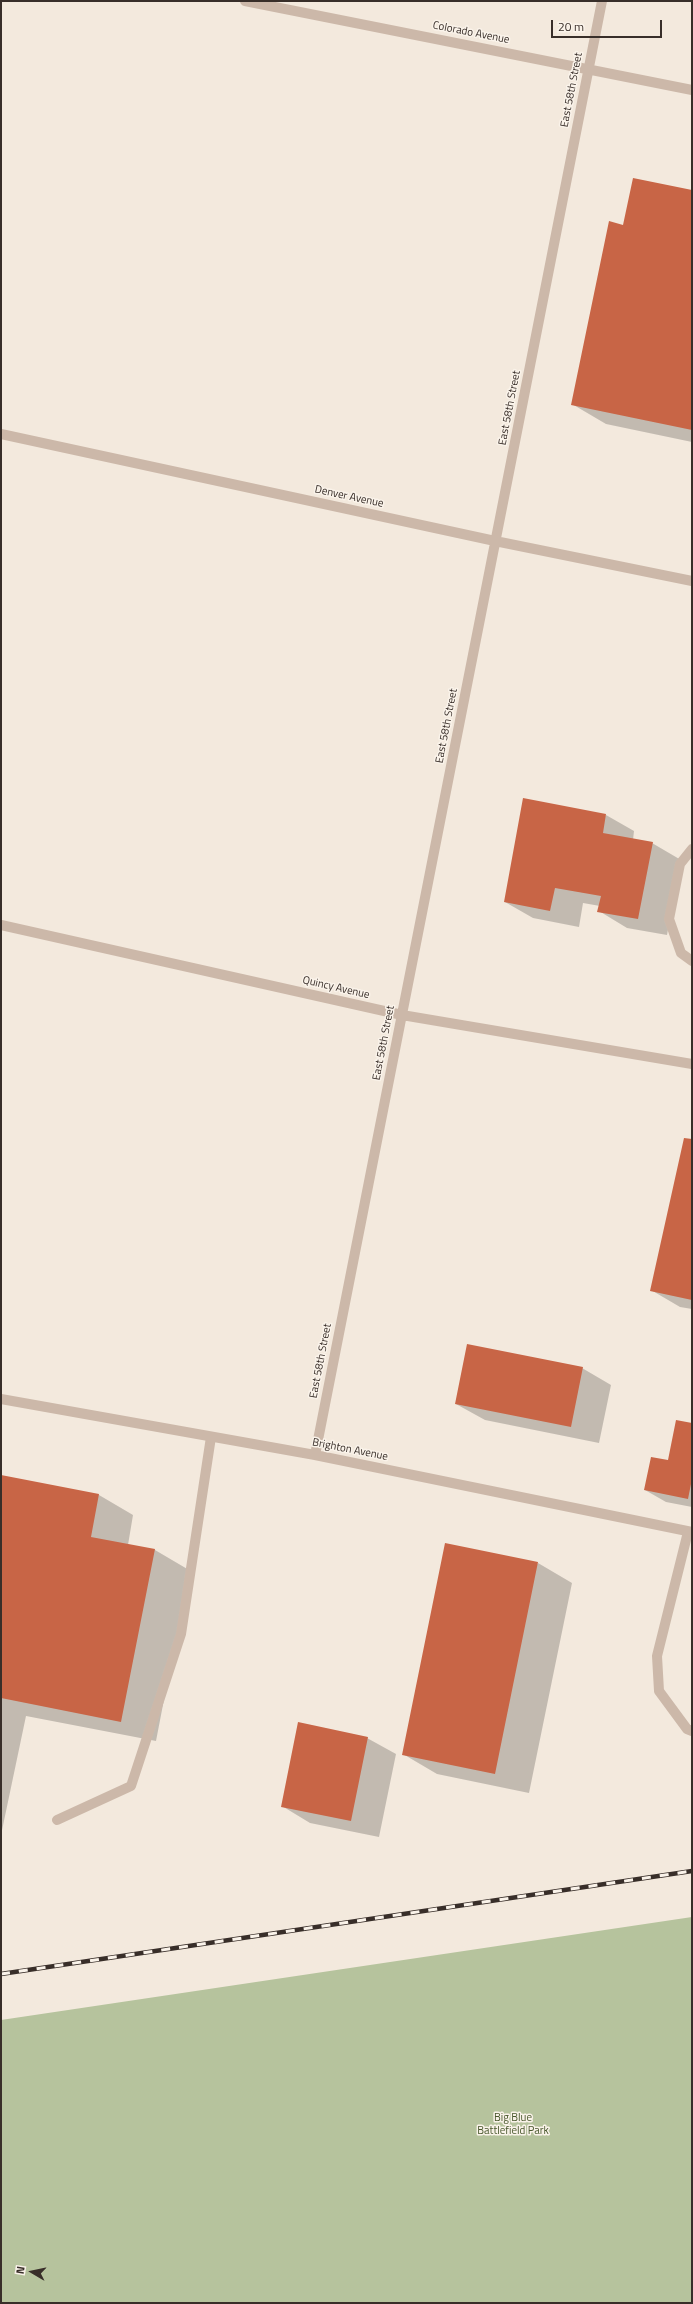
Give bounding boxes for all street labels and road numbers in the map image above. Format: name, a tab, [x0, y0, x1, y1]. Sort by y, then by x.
street label: Colorado Avenue	[432, 19, 510, 47]
street label: East 58th Street	[558, 52, 586, 128]
street label: East 58th Street	[496, 370, 524, 446]
street label: Denver Avenue	[313, 483, 385, 511]
street label: East 58th Street	[433, 688, 461, 764]
street label: Quincy Avenue	[301, 974, 371, 1002]
street label: East 58th Street	[370, 1005, 398, 1081]
street label: East 58th Street	[307, 1323, 335, 1399]
street label: Brighton Avenue	[311, 1436, 389, 1464]

